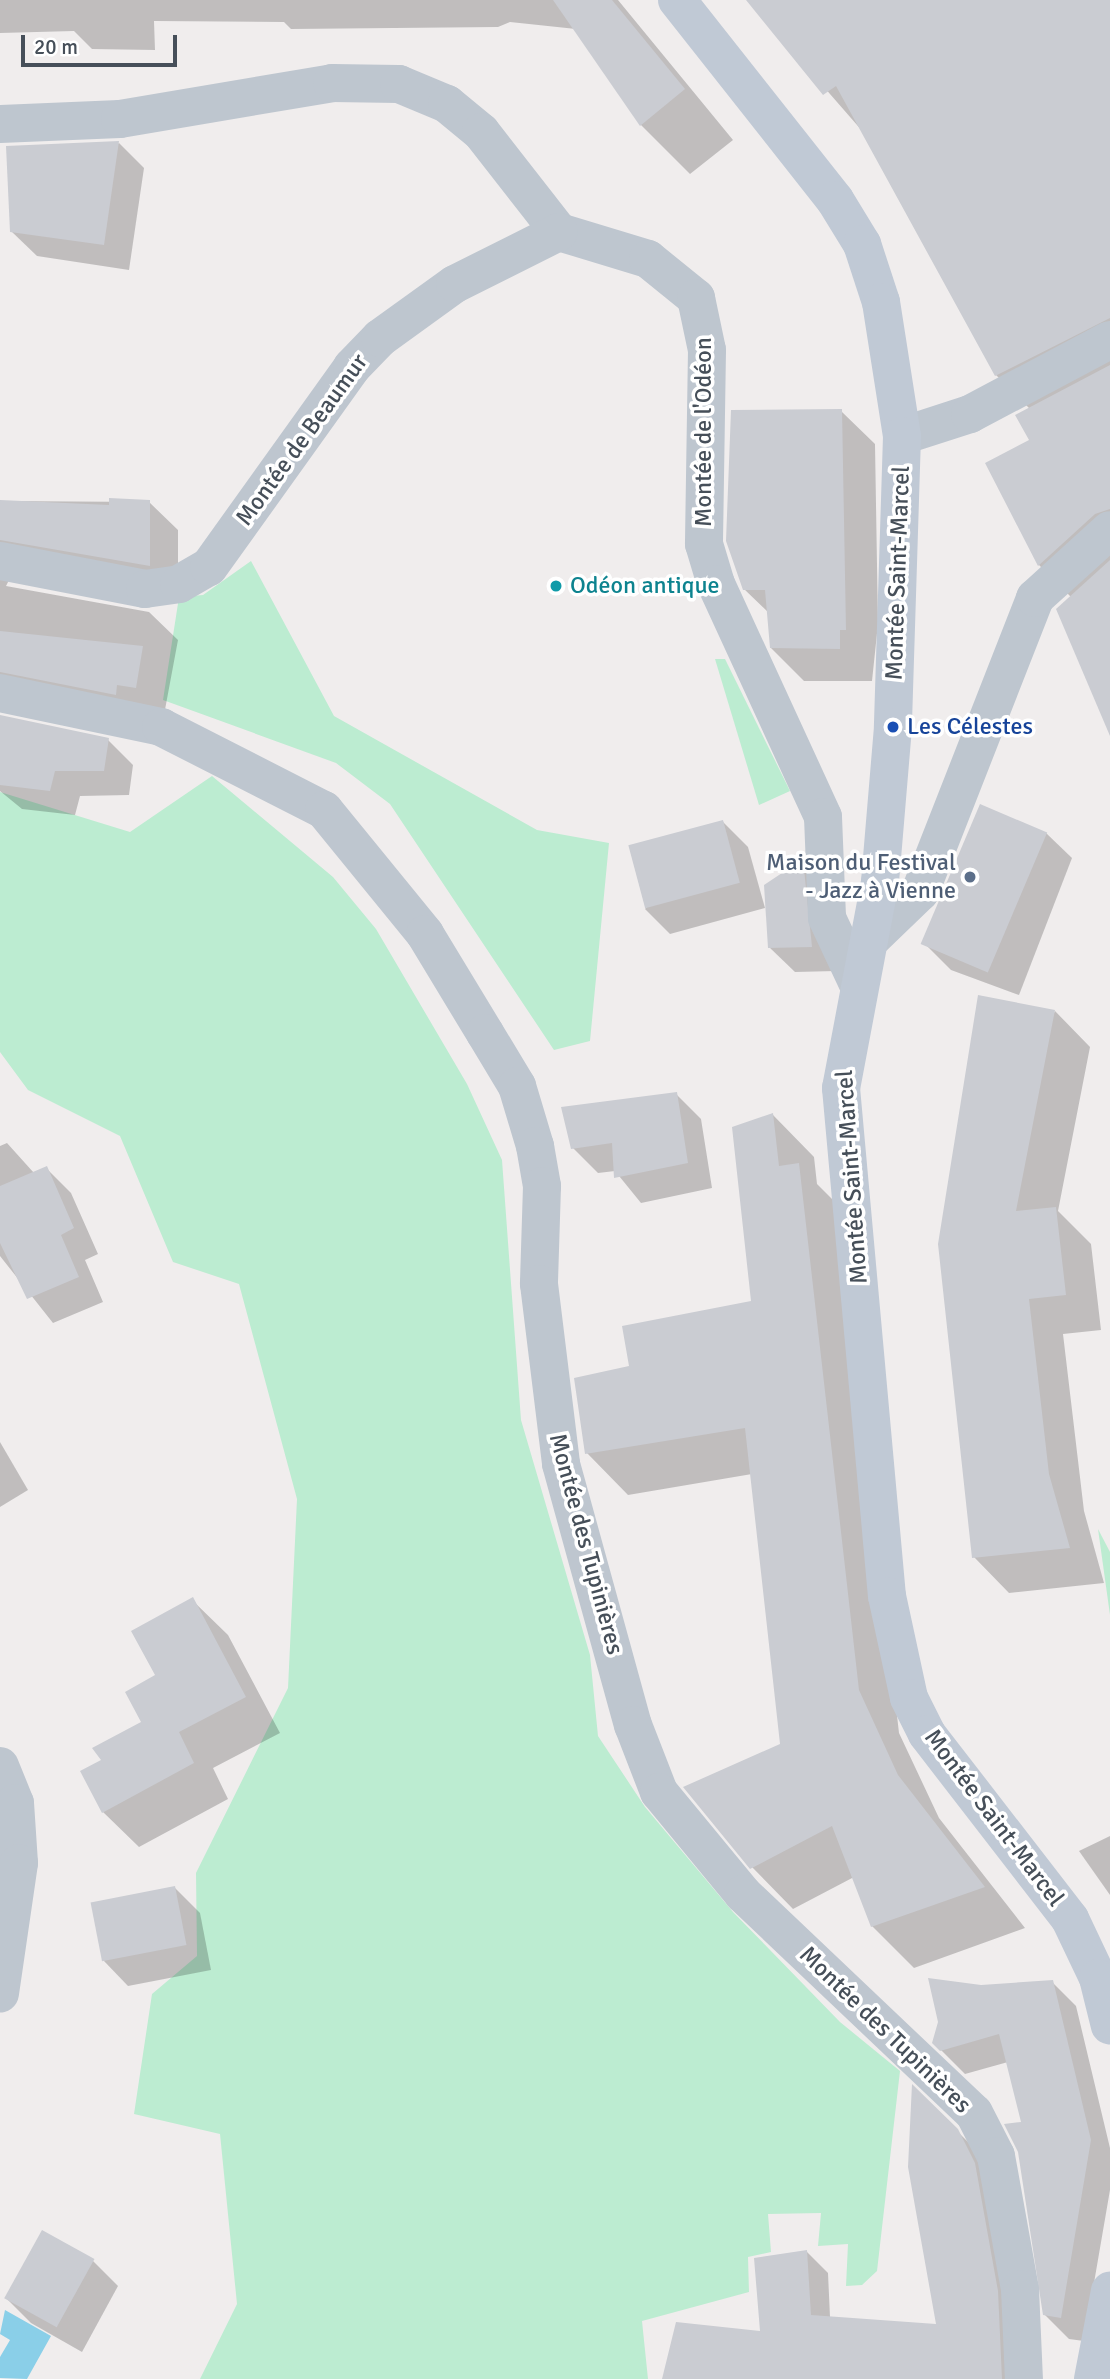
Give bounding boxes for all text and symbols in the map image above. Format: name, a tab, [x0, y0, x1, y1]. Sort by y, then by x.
scale bar	[24, 21, 180, 65]
text: 20 m	[34, 34, 78, 60]
street label: Montée de l'Odéon	[690, 337, 718, 527]
street label: Montée de Beaumur	[230, 348, 374, 532]
street label: Montée Saint-Marcel	[880, 465, 916, 681]
place label: Odéon antique	[570, 572, 720, 600]
marker: Odéon antique	[548, 578, 564, 594]
place label: Les Célestes	[907, 713, 1033, 741]
marker: Les Célestes	[885, 719, 901, 735]
place label: Maison du Festival - Jazz à Vienne	[766, 849, 956, 905]
marker: Maison du Festival - Jazz à Vienne	[962, 869, 978, 885]
street label: Montée Saint-Marcel	[830, 1069, 874, 1285]
street label: Montée des Tupinières	[543, 1430, 629, 1658]
street label: Montée Saint-Marcel	[918, 1724, 1070, 1912]
street label: Montée des Tupinières	[793, 1941, 977, 2119]

